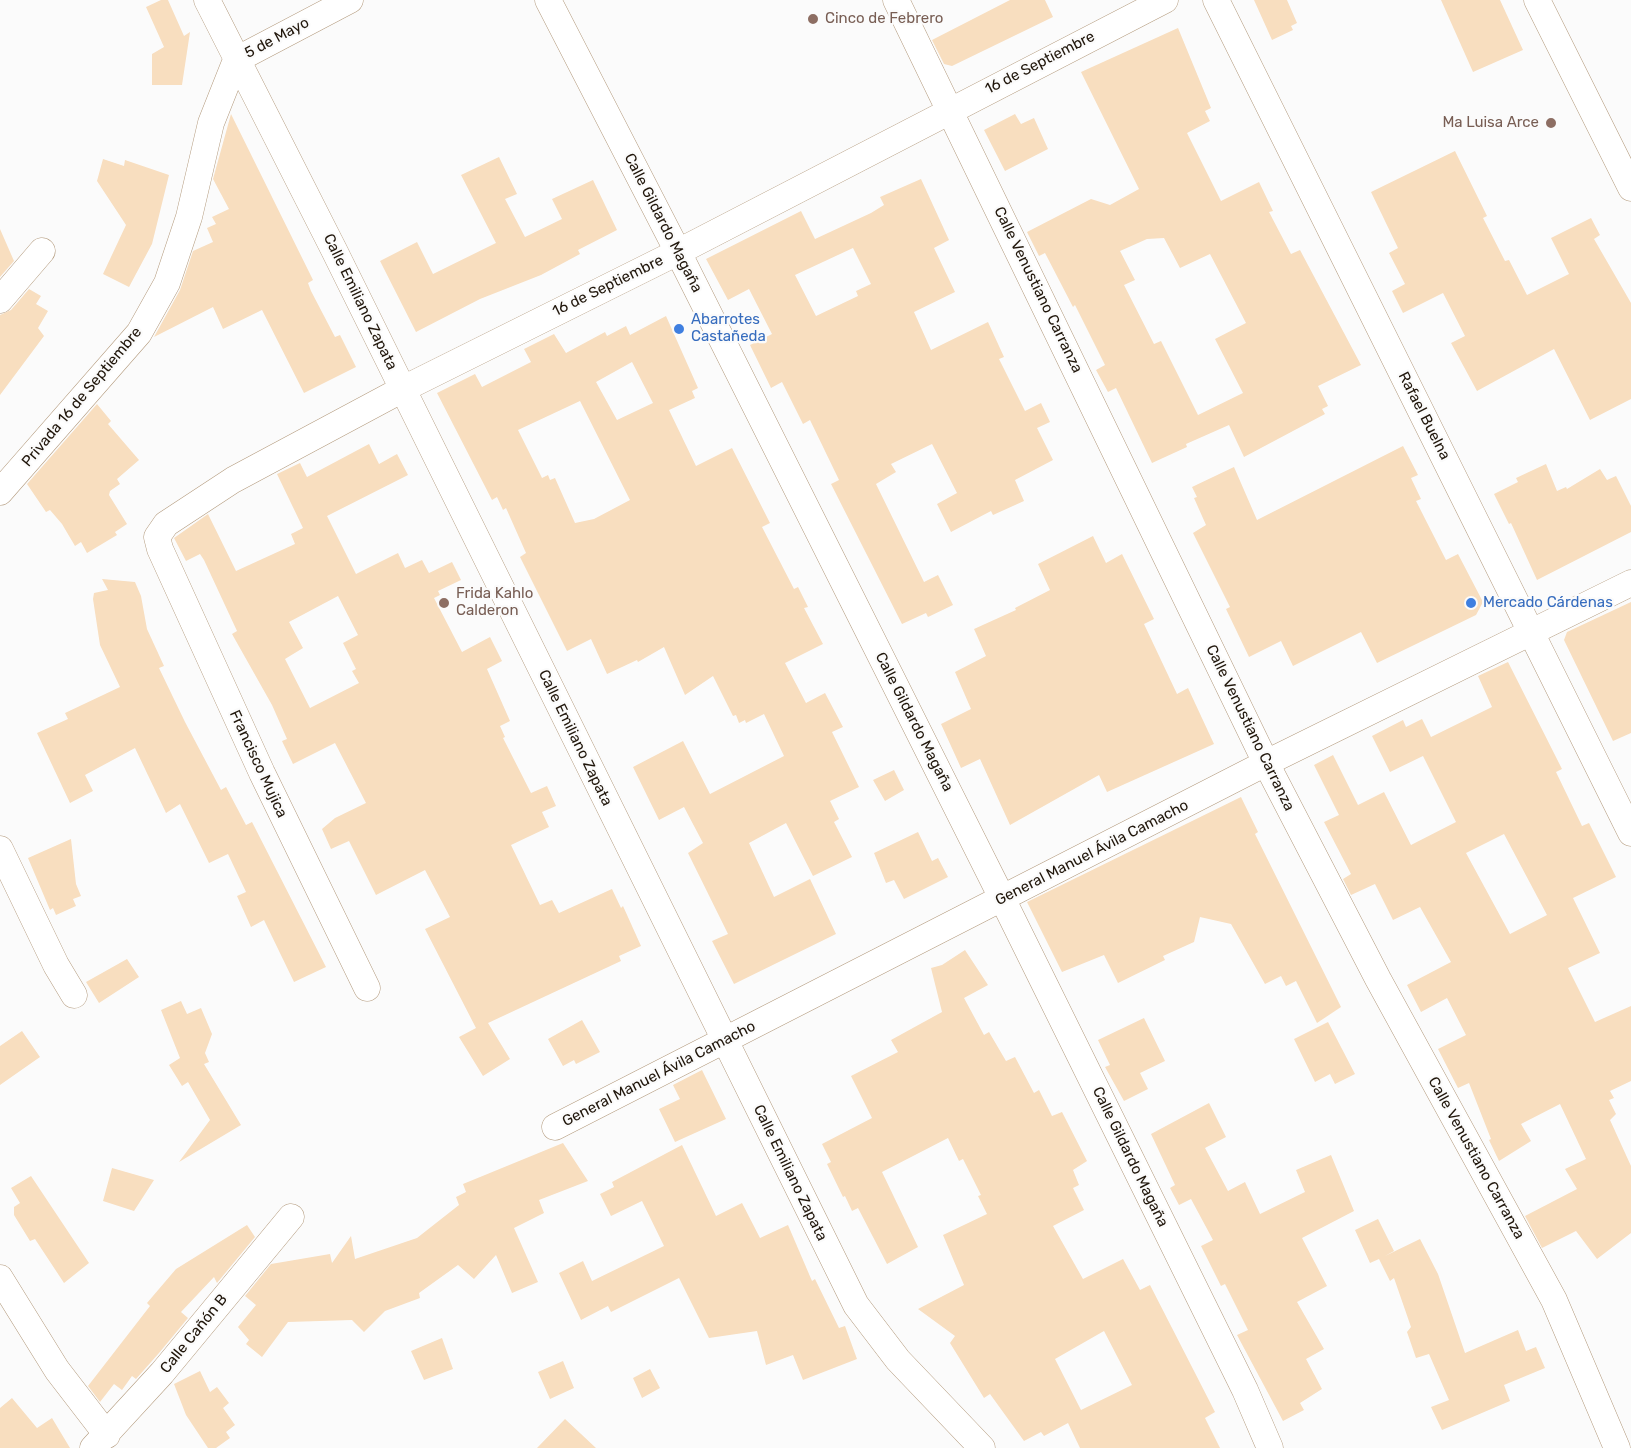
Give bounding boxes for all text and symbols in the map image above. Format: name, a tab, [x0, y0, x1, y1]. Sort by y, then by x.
place label: Cinco de Febrero	[825, 10, 943, 28]
marker: Cinco de Febrero	[806, 12, 820, 26]
street label: 5 de Mayo	[242, 14, 312, 62]
street label: 16 de Septiembre	[982, 28, 1098, 98]
place label: Ma Luisa Arce	[1442, 114, 1539, 132]
marker: Ma Luisa Arce	[1544, 116, 1558, 130]
street label: Calle Gildardo Magaña	[620, 150, 706, 296]
street label: Calle Venustiano Carranza	[990, 204, 1086, 376]
street label: Calle Emiliano Zapata	[319, 231, 401, 373]
street label: 16 de Septiembre	[550, 251, 666, 321]
place label: Abarrotes Castañeda	[691, 311, 766, 346]
marker: Abarrotes Castañeda	[672, 322, 686, 336]
street label: Privada 16 de Septiembre	[18, 323, 146, 471]
street label: Rafael Buelna	[1394, 369, 1454, 463]
place label: Frida Kahlo Calderon	[456, 585, 533, 620]
place label: Mercado Cárdenas	[1483, 594, 1613, 612]
marker: Frida Kahlo Calderon	[437, 596, 451, 610]
marker: Mercado Cárdenas	[1464, 596, 1478, 610]
street label: Calle Venustiano Carranza	[1202, 642, 1298, 814]
street label: Calle Gildardo Magaña	[871, 649, 957, 795]
street label: Calle Emiliano Zapata	[534, 667, 616, 809]
street label: Francisco Mujica	[225, 707, 291, 821]
street label: General Manuel Ávila Camacho	[992, 796, 1192, 910]
street label: General Manuel Ávila Camacho	[559, 1017, 759, 1131]
street label: Calle Venustiano Carranza	[1424, 1074, 1528, 1242]
street label: Calle Gildardo Magaña	[1088, 1084, 1172, 1230]
street label: Calle Emiliano Zapata	[749, 1102, 831, 1244]
street label: Calle Cañón B	[157, 1291, 231, 1377]

